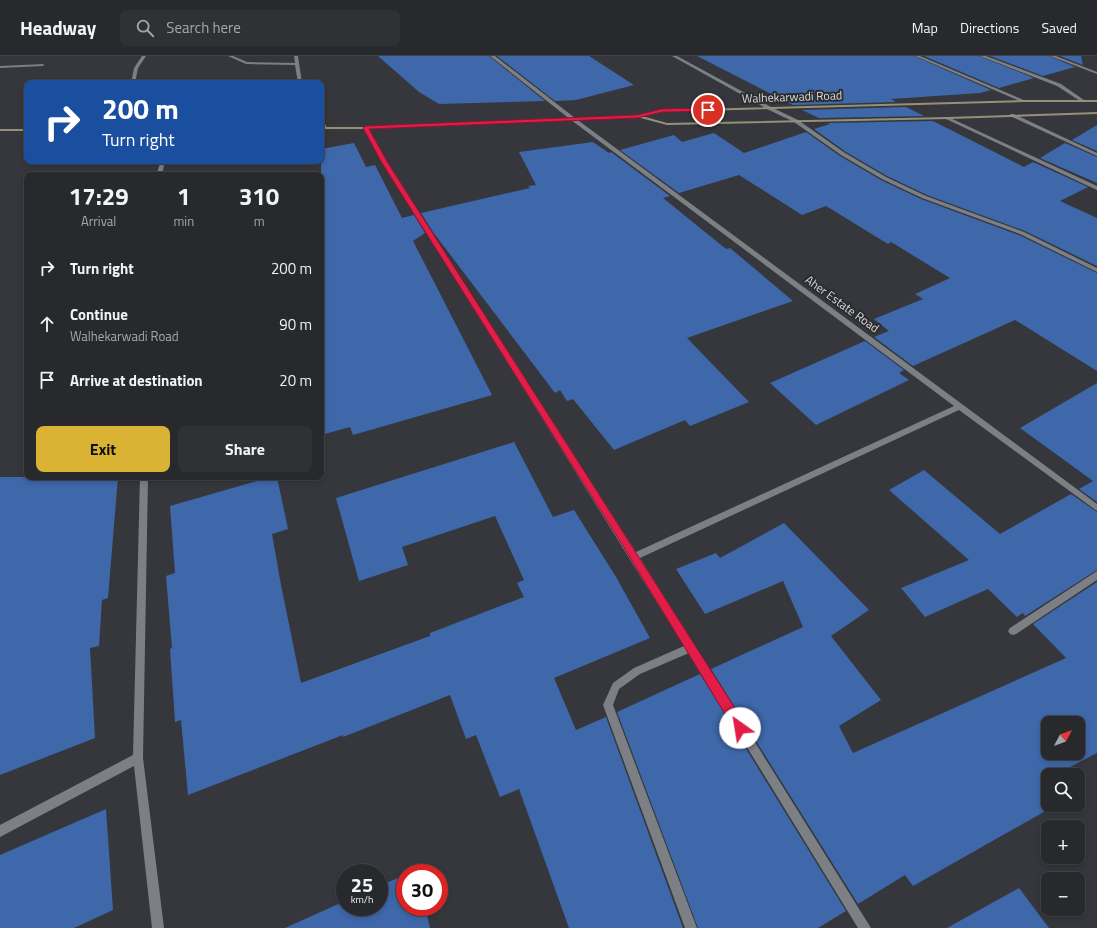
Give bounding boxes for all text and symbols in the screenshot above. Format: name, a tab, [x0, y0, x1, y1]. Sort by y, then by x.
search box	[120, 10, 400, 46]
text: Headway	[20, 13, 96, 42]
text: Search here	[166, 16, 241, 39]
icon: search	[134, 17, 156, 39]
text: Map	[912, 17, 938, 38]
text: Directions	[960, 17, 1019, 38]
text: Saved	[1041, 17, 1077, 38]
street label: Walhekarwadi Road	[742, 85, 842, 108]
text: 200 m	[102, 87, 179, 130]
pin	[691, 93, 725, 127]
icon: right	[36, 96, 88, 148]
icon: arrive	[697, 99, 719, 121]
text: Turn right	[102, 126, 175, 153]
text: 17:29	[69, 178, 129, 214]
text: 1	[177, 178, 191, 214]
text: 310	[239, 178, 279, 214]
text: Arrival	[81, 211, 116, 231]
text: min	[173, 211, 194, 231]
text: m	[254, 211, 265, 231]
icon: right	[36, 257, 58, 279]
text: Turn right	[70, 257, 134, 280]
text: 200 m	[271, 257, 312, 280]
street label: Aher Estate Road	[801, 270, 883, 337]
text: Continue	[70, 303, 128, 326]
icon: ahead	[36, 313, 58, 335]
text: 90 m	[279, 313, 312, 336]
text: Walhekarwadi Road	[70, 326, 179, 346]
icon: arrive	[36, 369, 58, 391]
text: Arrive at destination	[70, 369, 203, 392]
text: 20 m	[279, 369, 312, 392]
button: Exit	[36, 426, 170, 472]
button: Share	[178, 426, 312, 472]
position arrow	[719, 707, 761, 749]
north arrow	[1041, 716, 1085, 760]
map controls	[1041, 716, 1085, 916]
button: search	[1041, 768, 1085, 812]
button: +	[1041, 820, 1085, 864]
speed limit sign: 30	[396, 864, 448, 916]
text: 25	[351, 869, 373, 900]
button: −	[1041, 872, 1085, 916]
text: km/h	[351, 892, 373, 907]

